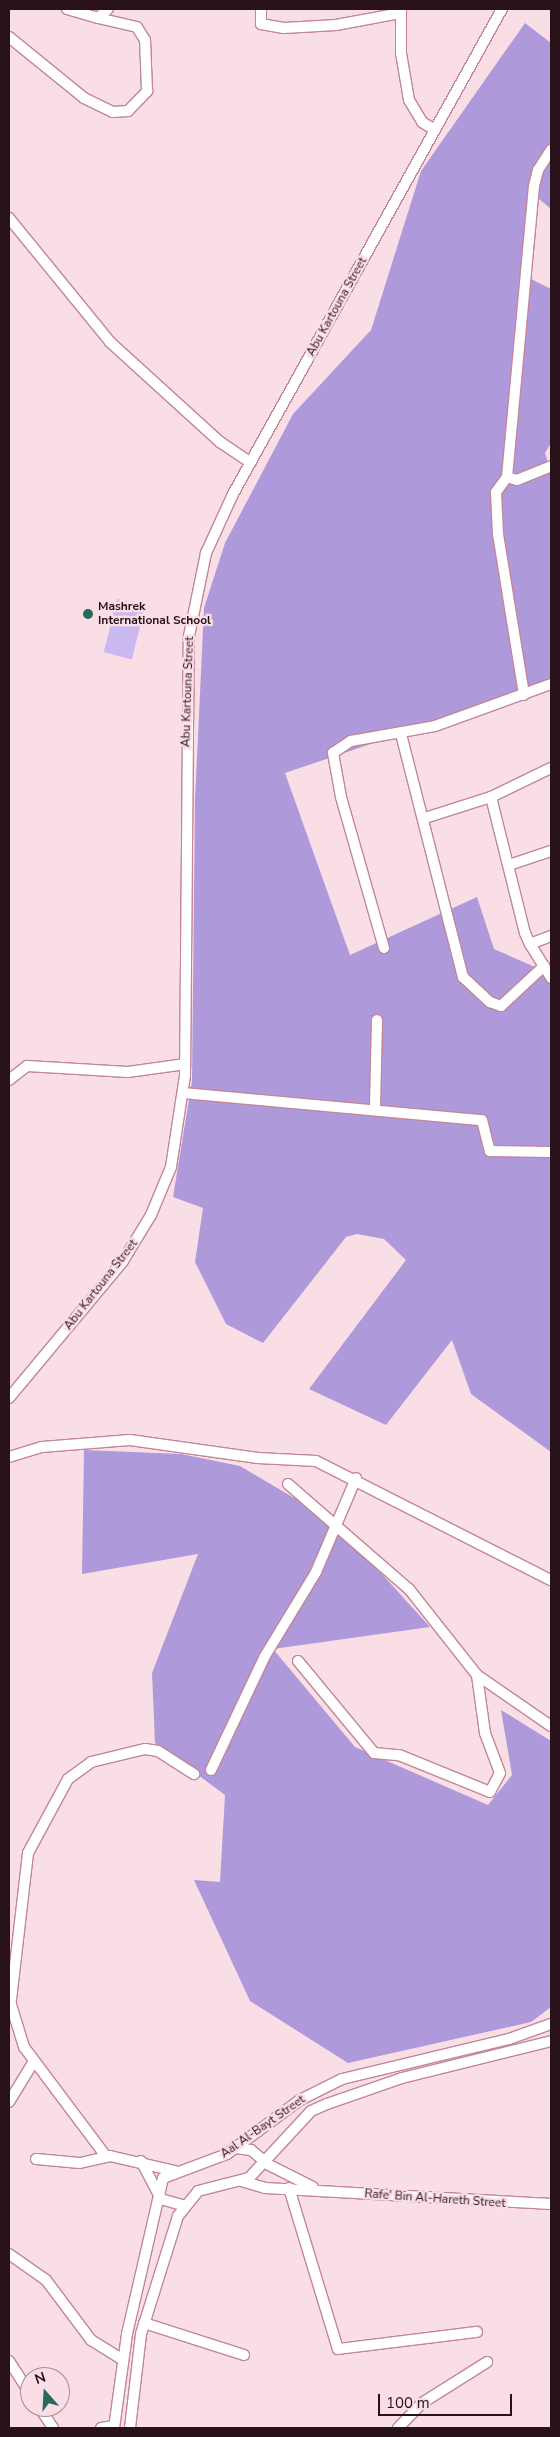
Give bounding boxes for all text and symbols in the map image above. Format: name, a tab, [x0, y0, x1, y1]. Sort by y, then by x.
street label: Abu Kartouna Street	[304, 255, 370, 359]
place label: Mashrek International School	[98, 600, 211, 628]
marker: Mashrek International School	[82, 608, 94, 620]
street label: Abu Kartouna Street	[179, 636, 197, 748]
street label: Abu Kartouna Street	[61, 1237, 141, 1333]
street label: Aal Al-Bayt Street	[218, 2092, 308, 2162]
street label: Rafe' Bin Al-Hareth Street	[364, 2187, 506, 2211]
north arrow	[20, 2367, 70, 2417]
text: N	[32, 2368, 48, 2389]
scale bar	[380, 2384, 514, 2416]
text: 100 m	[386, 2393, 430, 2413]

